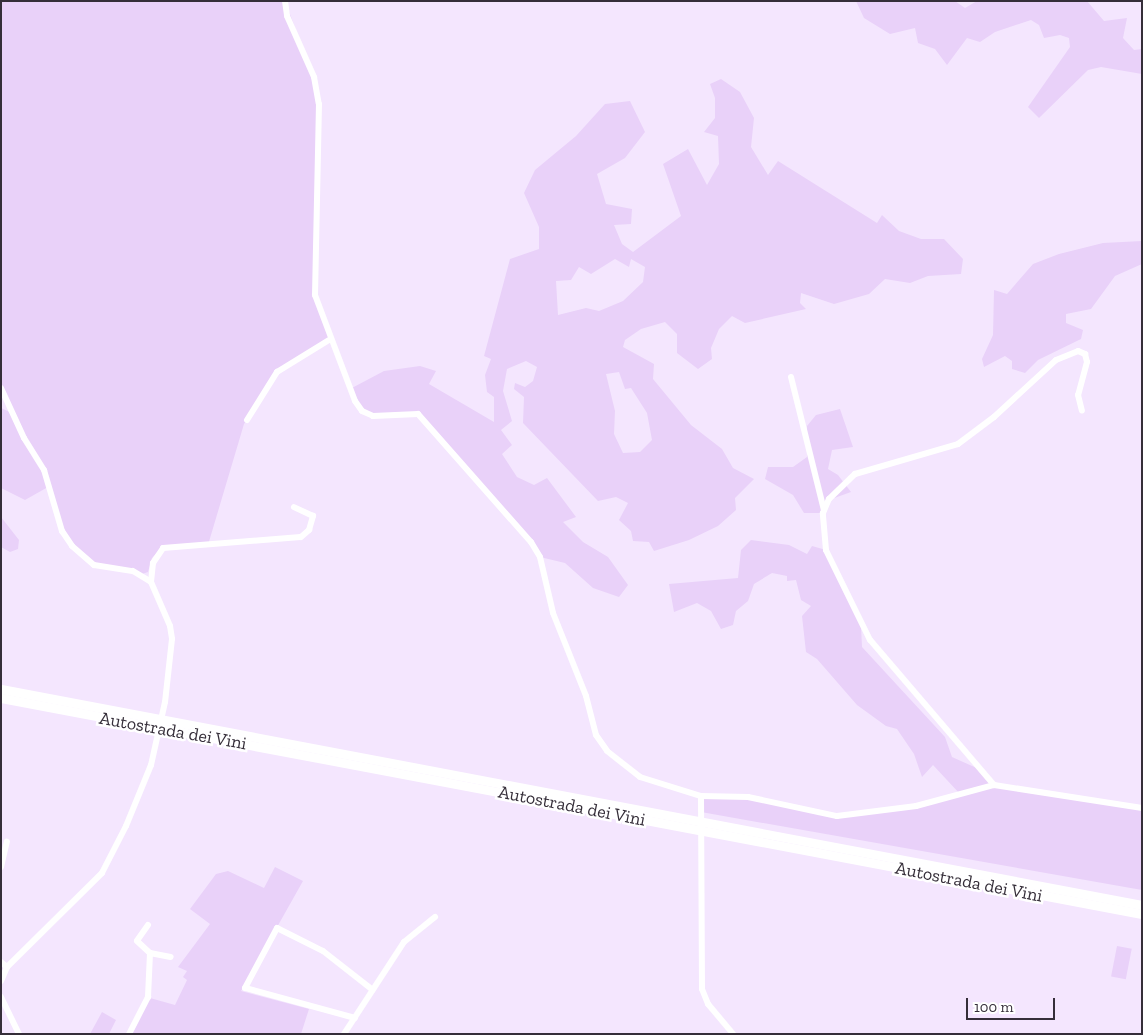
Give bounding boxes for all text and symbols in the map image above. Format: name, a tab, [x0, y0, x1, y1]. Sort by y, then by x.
street label: Autostrada dei Vini	[97, 707, 249, 755]
street label: Autostrada dei Vini	[496, 781, 648, 831]
street label: Autostrada dei Vini	[893, 857, 1045, 907]
scale bar	[968, 988, 1057, 1020]
text: 100 m	[974, 998, 1013, 1016]

